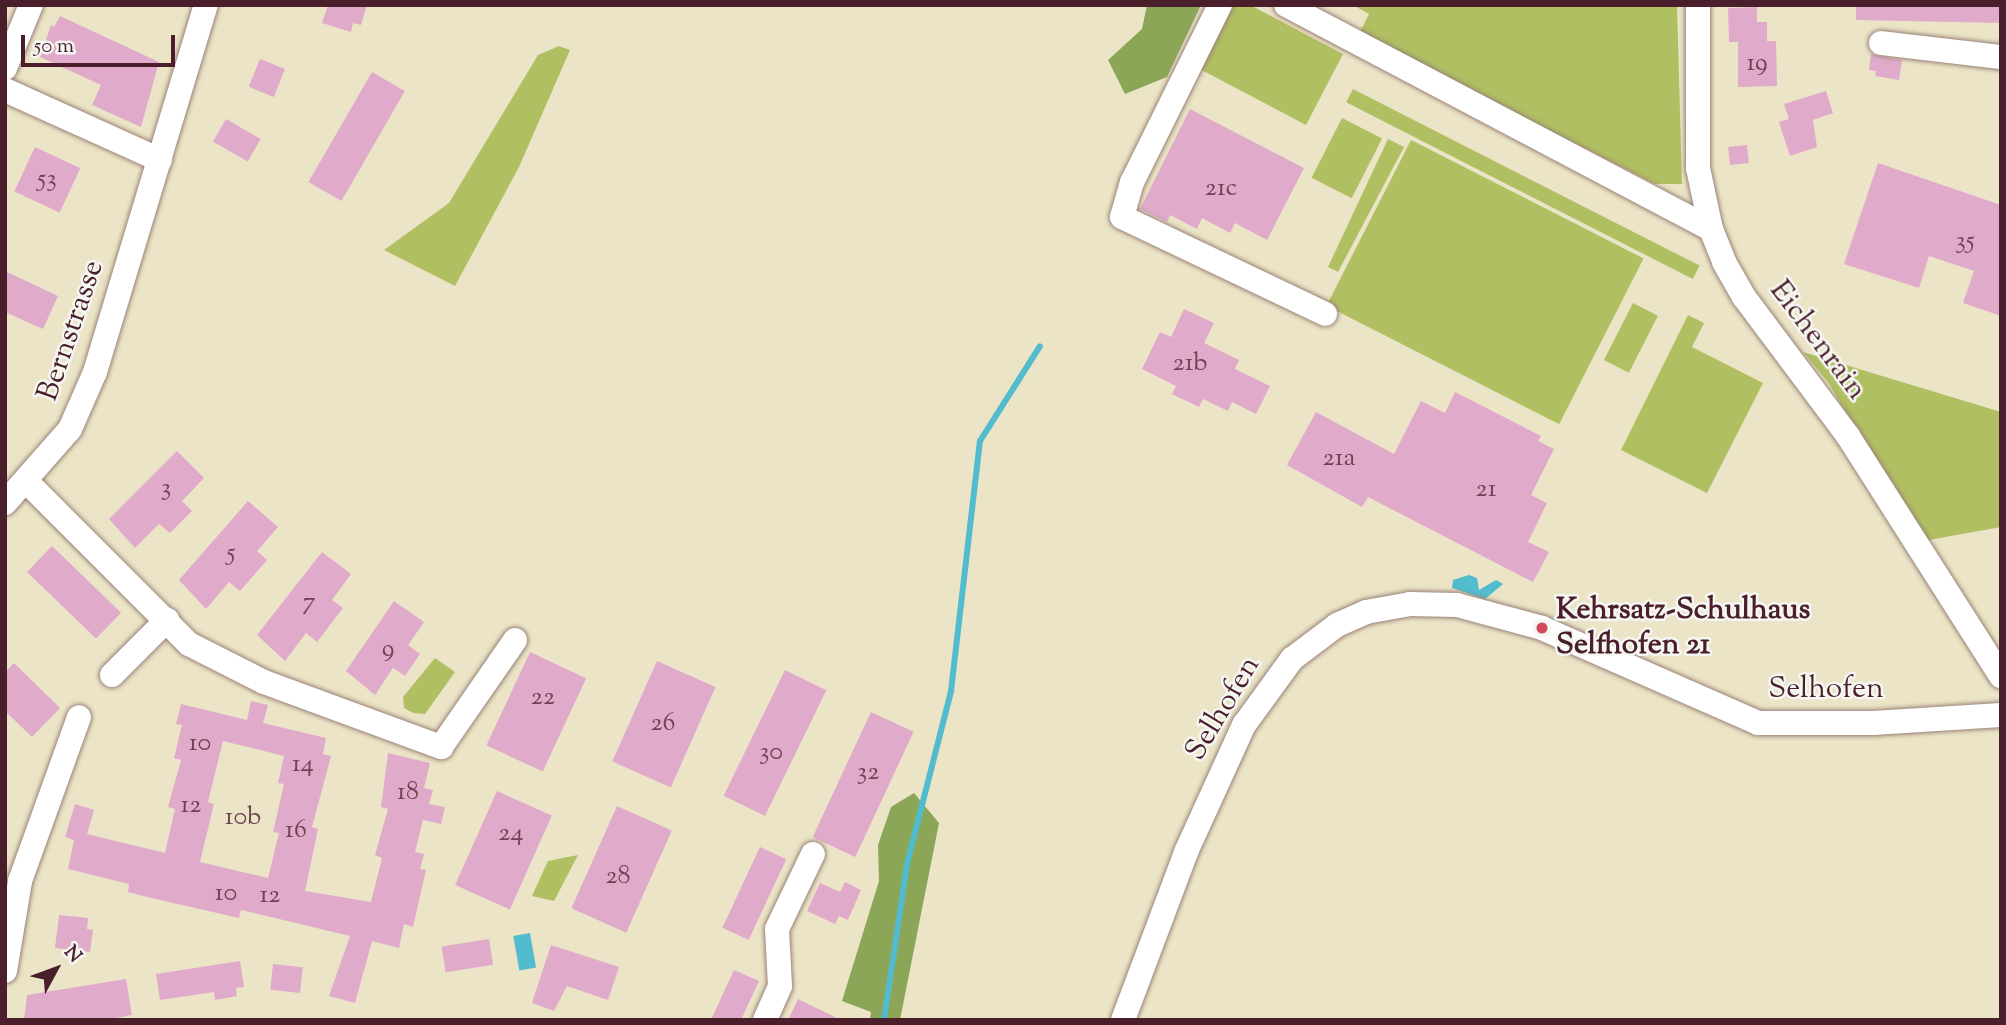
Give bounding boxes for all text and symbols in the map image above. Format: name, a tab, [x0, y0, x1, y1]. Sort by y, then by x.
scale bar	[24, 21, 178, 65]
text: 50 m	[34, 32, 74, 62]
house number: 19	[1746, 48, 1768, 80]
house number: 53	[37, 164, 57, 196]
house number: 21c	[1205, 173, 1237, 205]
house number: 35	[1955, 226, 1975, 258]
street label: Bernstrasse	[31, 256, 113, 406]
street label: Eichenrain	[1761, 274, 1873, 408]
house number: 21b	[1173, 348, 1207, 380]
house number: 21a	[1323, 443, 1355, 475]
house number: 3	[161, 473, 171, 505]
house number: 21	[1475, 474, 1497, 506]
house number: 5	[227, 538, 235, 570]
house number: 7	[302, 587, 316, 619]
place label: Kehrsatz-Schulhaus Selfhofen 21	[1556, 593, 1810, 664]
marker: Kehrsatz-Schulhaus Selfhofen 21	[1534, 620, 1550, 636]
house number: 9	[382, 634, 394, 666]
street label: Selhofen	[1179, 650, 1269, 768]
street label: Selhofen	[1768, 672, 1884, 708]
house number: 22	[531, 682, 555, 714]
house number: 26	[650, 708, 676, 740]
house number: 10	[189, 728, 211, 760]
house number: 30	[759, 737, 783, 769]
house number: 14	[292, 749, 314, 781]
house number: 32	[857, 757, 879, 789]
house number: 18	[397, 777, 419, 809]
house number: 12	[180, 790, 202, 822]
house number: 10b	[225, 802, 261, 834]
house number: 16	[285, 815, 307, 847]
house number: 24	[498, 818, 524, 850]
house number: 28	[605, 861, 631, 893]
house number: 10	[215, 878, 237, 910]
house number: 12	[259, 880, 281, 912]
north arrow	[21, 934, 91, 1004]
text: N	[57, 940, 87, 969]

